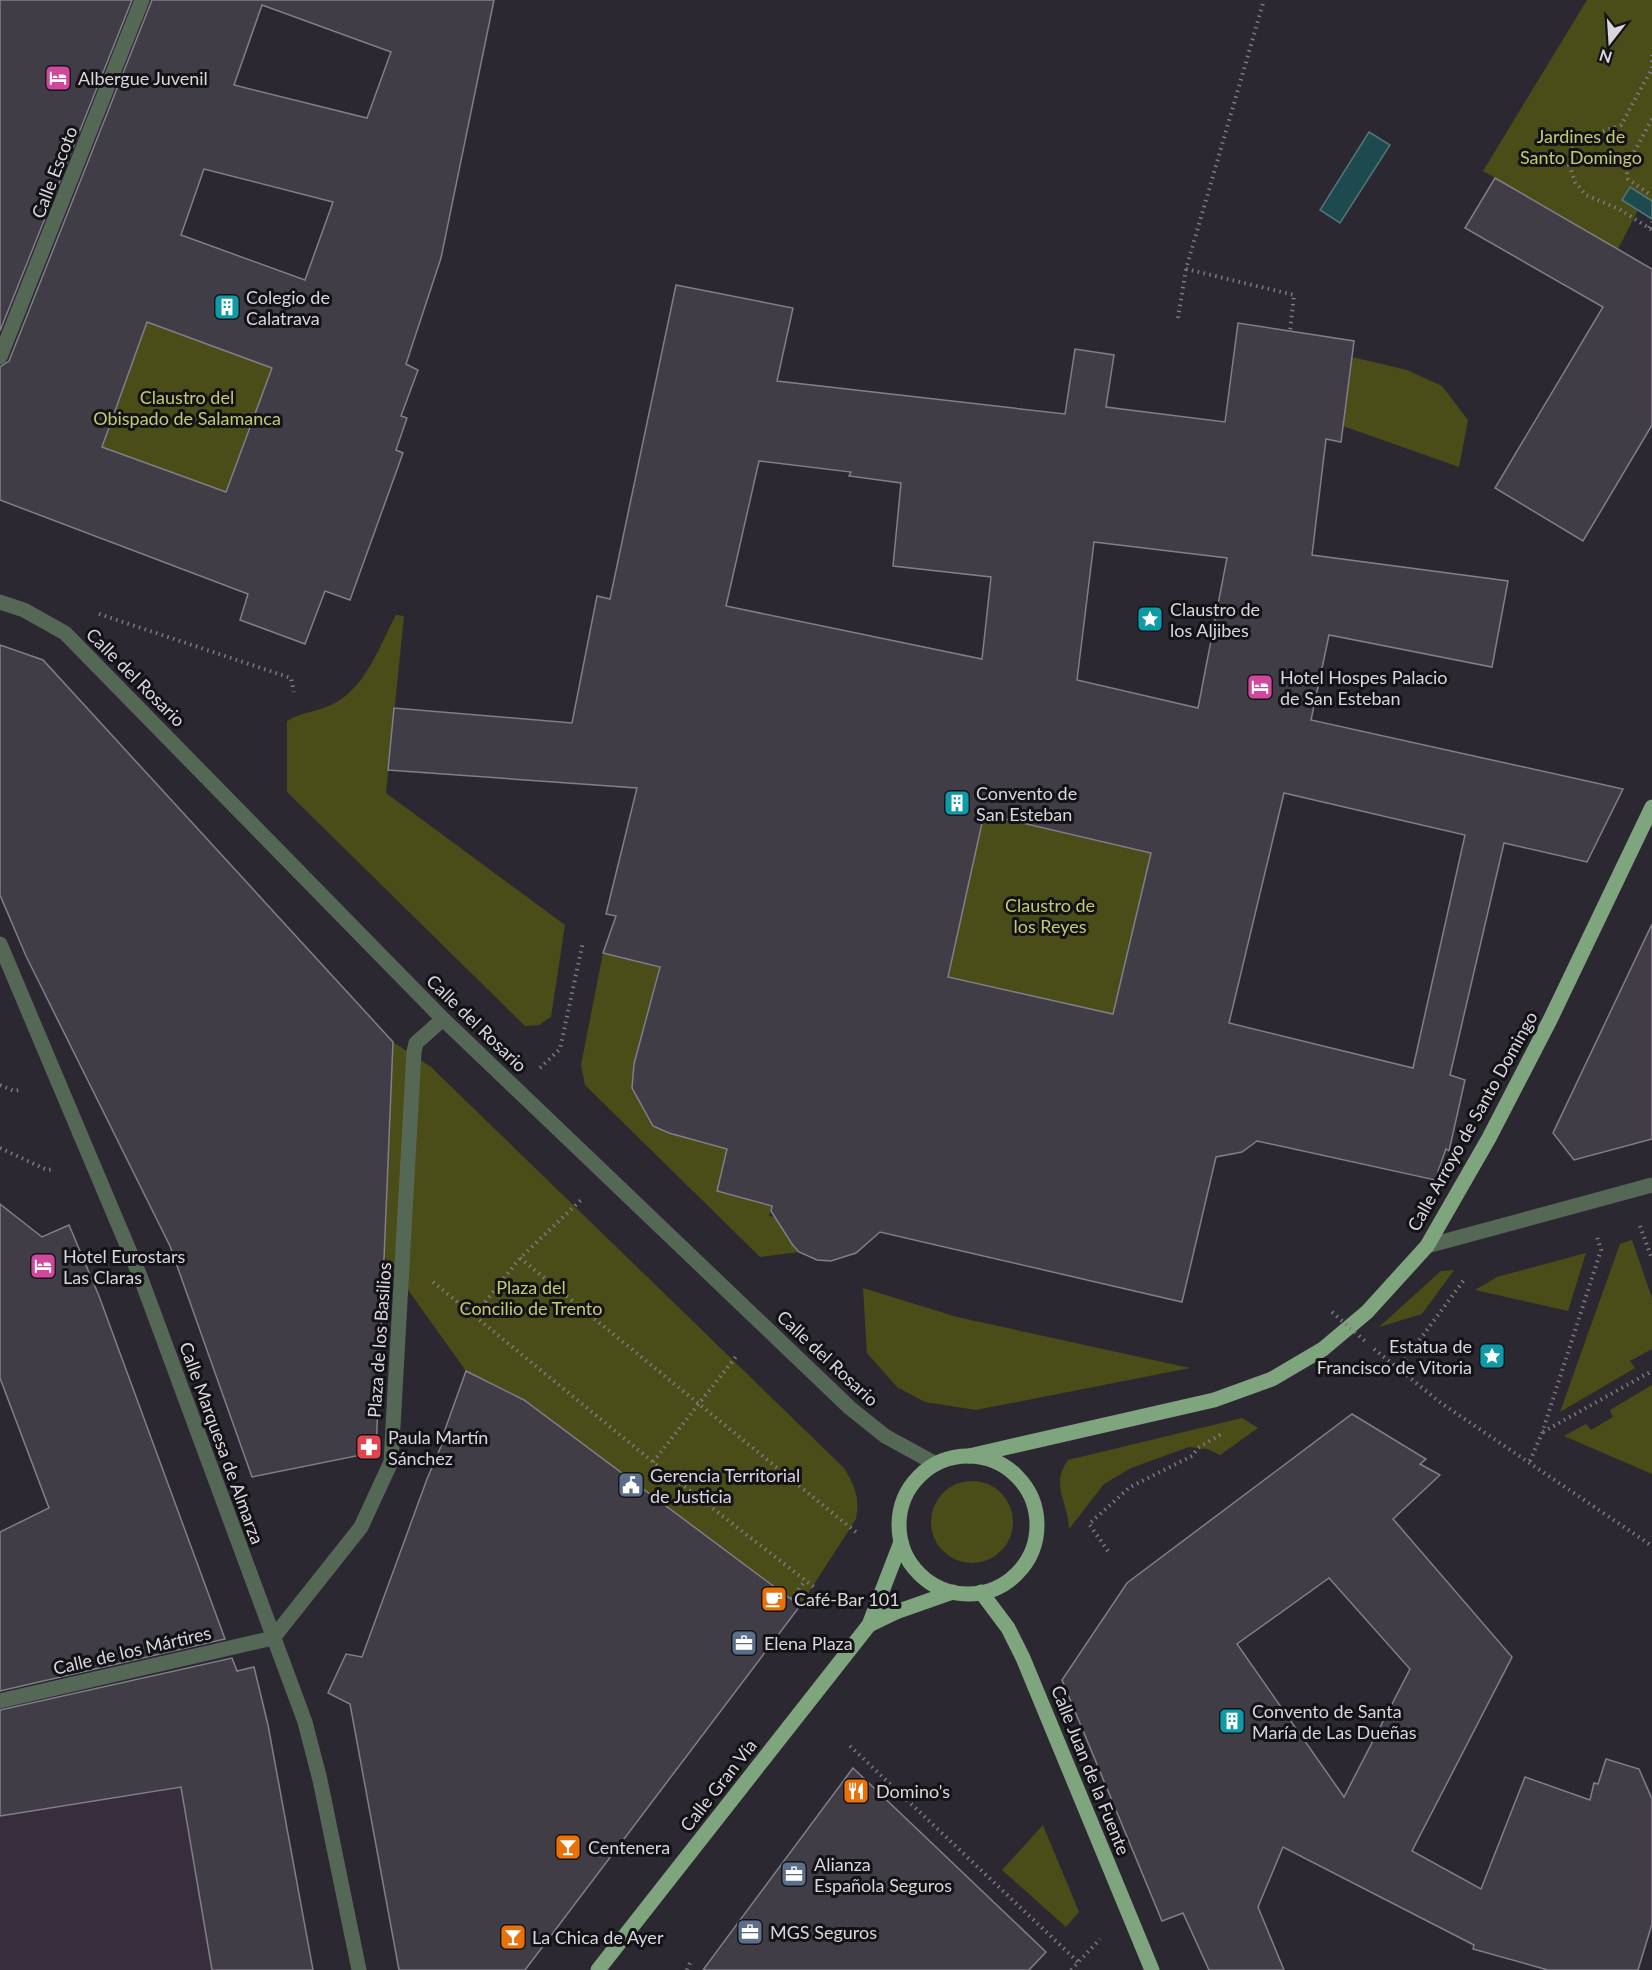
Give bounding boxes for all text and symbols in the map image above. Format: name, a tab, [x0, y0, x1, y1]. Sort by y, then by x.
north arrow	[1580, 12, 1640, 72]
text: N	[1597, 46, 1614, 68]
hotel icon: Albergue Juvenil	[43, 63, 73, 93]
place label: Albergue Juvenil	[78, 67, 208, 89]
street label: Calle Escoto	[26, 123, 82, 221]
park label: Jardines de Santo Domingo	[1520, 125, 1642, 168]
place label: Colegio de Calatrava	[246, 286, 330, 329]
building icon: Colegio de Calatrava	[212, 292, 242, 322]
park label: Claustro del Obispado de Salamanca	[93, 386, 281, 429]
place label: Claustro de los Aljibes	[1170, 598, 1260, 641]
place icon: Claustro de los Aljibes	[1135, 604, 1165, 634]
street label: Calle del Rosario	[82, 623, 190, 731]
place label: Hotel Hospes Palacio de San Esteban	[1280, 666, 1448, 709]
hotel icon: Hotel Hospes Palacio de San Esteban	[1245, 672, 1275, 702]
place label: Convento de San Esteban	[976, 782, 1077, 825]
building icon: Convento de San Esteban	[942, 788, 972, 818]
park label: Claustro de los Reyes	[1005, 894, 1095, 937]
street label: Calle del Rosario	[422, 970, 532, 1076]
street label: Calle Arroyo de Santo Domingo	[1402, 1007, 1542, 1235]
place label: Hotel Eurostars Las Claras	[63, 1245, 185, 1288]
hotel icon: Hotel Eurostars Las Claras	[28, 1251, 58, 1281]
street label: Plaza de los Basilios	[363, 1261, 395, 1418]
park label: Plaza del Concilio de Trento	[460, 1276, 602, 1319]
street label: Calle del Rosario	[773, 1305, 883, 1411]
place label: Estatua de Francisco de Vitoria	[1317, 1335, 1472, 1378]
street label: Calle Marquesa de Almarza	[175, 1339, 269, 1547]
place icon: Estatua de Francisco de Vitoria	[1477, 1341, 1507, 1371]
place label: Paula Martín Sánchez	[388, 1426, 488, 1469]
pharmacy icon: Paula Martín Sánchez	[354, 1432, 384, 1462]
place label: Gerencia Territorial de Justicia	[650, 1464, 800, 1507]
public building icon: Gerencia Territorial de Justicia	[616, 1470, 646, 1500]
cafe icon: Café-Bar 101	[759, 1584, 789, 1614]
place label: Café-Bar 101	[794, 1588, 900, 1610]
street label: Calle de los Mártires	[51, 1621, 213, 1679]
office icon: Elena Plaza	[729, 1628, 759, 1658]
place label: Elena Plaza	[764, 1632, 853, 1654]
street label: Calle Juan de la Fuente	[1047, 1682, 1135, 1858]
place label: Convento de Santa María de Las Dueñas	[1252, 1700, 1417, 1743]
building icon: Convento de Santa María de Las Dueñas	[1217, 1706, 1247, 1736]
street label: Calle Gran Vía	[675, 1734, 761, 1836]
restaurant icon: Domino's	[841, 1776, 871, 1806]
place label: Domino's	[876, 1780, 950, 1802]
bar icon: Centenera	[553, 1832, 583, 1862]
place label: Centenera	[588, 1836, 670, 1858]
place label: Alianza Española Seguros	[814, 1853, 952, 1896]
office icon: Alianza Española Seguros	[779, 1859, 809, 1889]
office icon: MGS Seguros	[735, 1917, 765, 1947]
place label: MGS Seguros	[770, 1921, 877, 1943]
bar icon: La Chica de Ayer	[498, 1922, 528, 1952]
place label: La Chica de Ayer	[532, 1926, 664, 1948]

